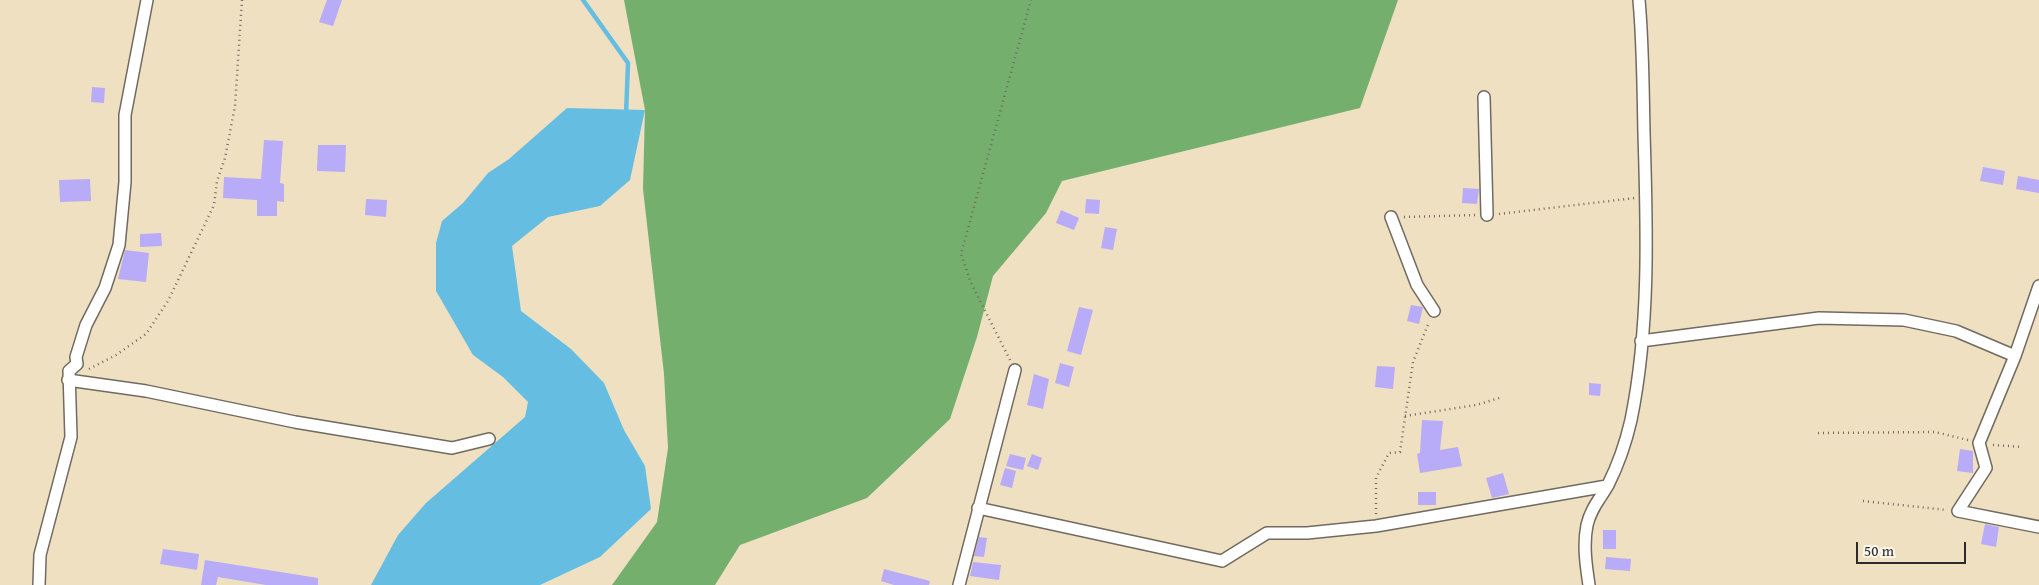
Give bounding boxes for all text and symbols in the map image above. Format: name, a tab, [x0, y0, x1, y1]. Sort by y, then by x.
scale bar	[1859, 532, 1969, 564]
text: 50 m	[1864, 540, 1894, 561]

